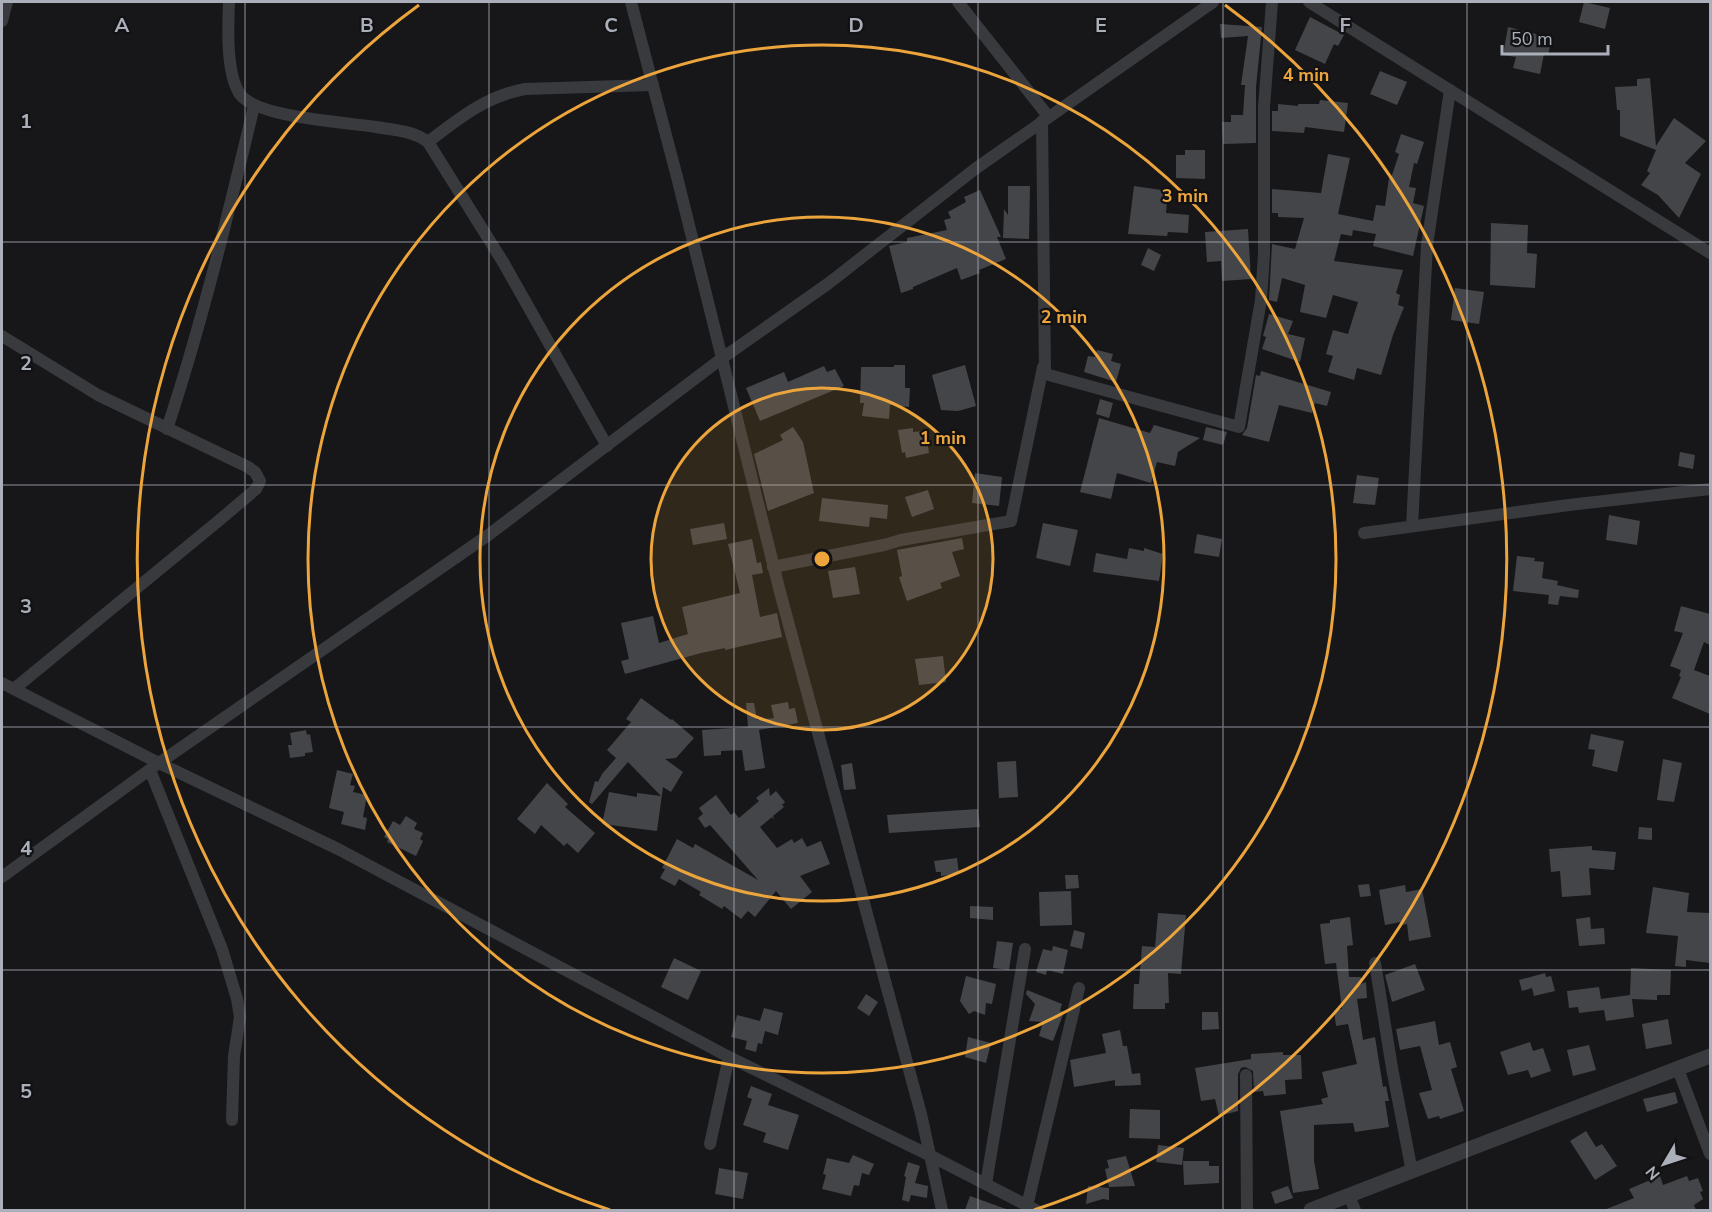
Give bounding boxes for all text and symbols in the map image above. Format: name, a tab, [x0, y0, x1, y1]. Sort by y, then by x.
text: A	[115, 12, 130, 39]
text: B	[360, 12, 374, 39]
text: C	[604, 12, 618, 39]
text: D	[848, 12, 864, 39]
text: E	[1095, 12, 1107, 39]
text: F	[1339, 12, 1351, 39]
scale bar	[1502, 18, 1608, 56]
text: 50 m	[1511, 27, 1553, 51]
text: 4 min	[1283, 63, 1329, 87]
text: 1	[20, 108, 32, 135]
text: 3 min	[1162, 184, 1208, 208]
text: 2 min	[1041, 305, 1087, 329]
text: 2	[20, 350, 32, 377]
text: 1 min	[920, 426, 966, 450]
centre of rings	[812, 549, 832, 569]
text: 3	[20, 593, 32, 620]
text: 4	[20, 835, 32, 862]
text: 5	[20, 1078, 32, 1105]
north arrow	[1634, 1134, 1694, 1194]
text: N	[1641, 1161, 1665, 1184]

